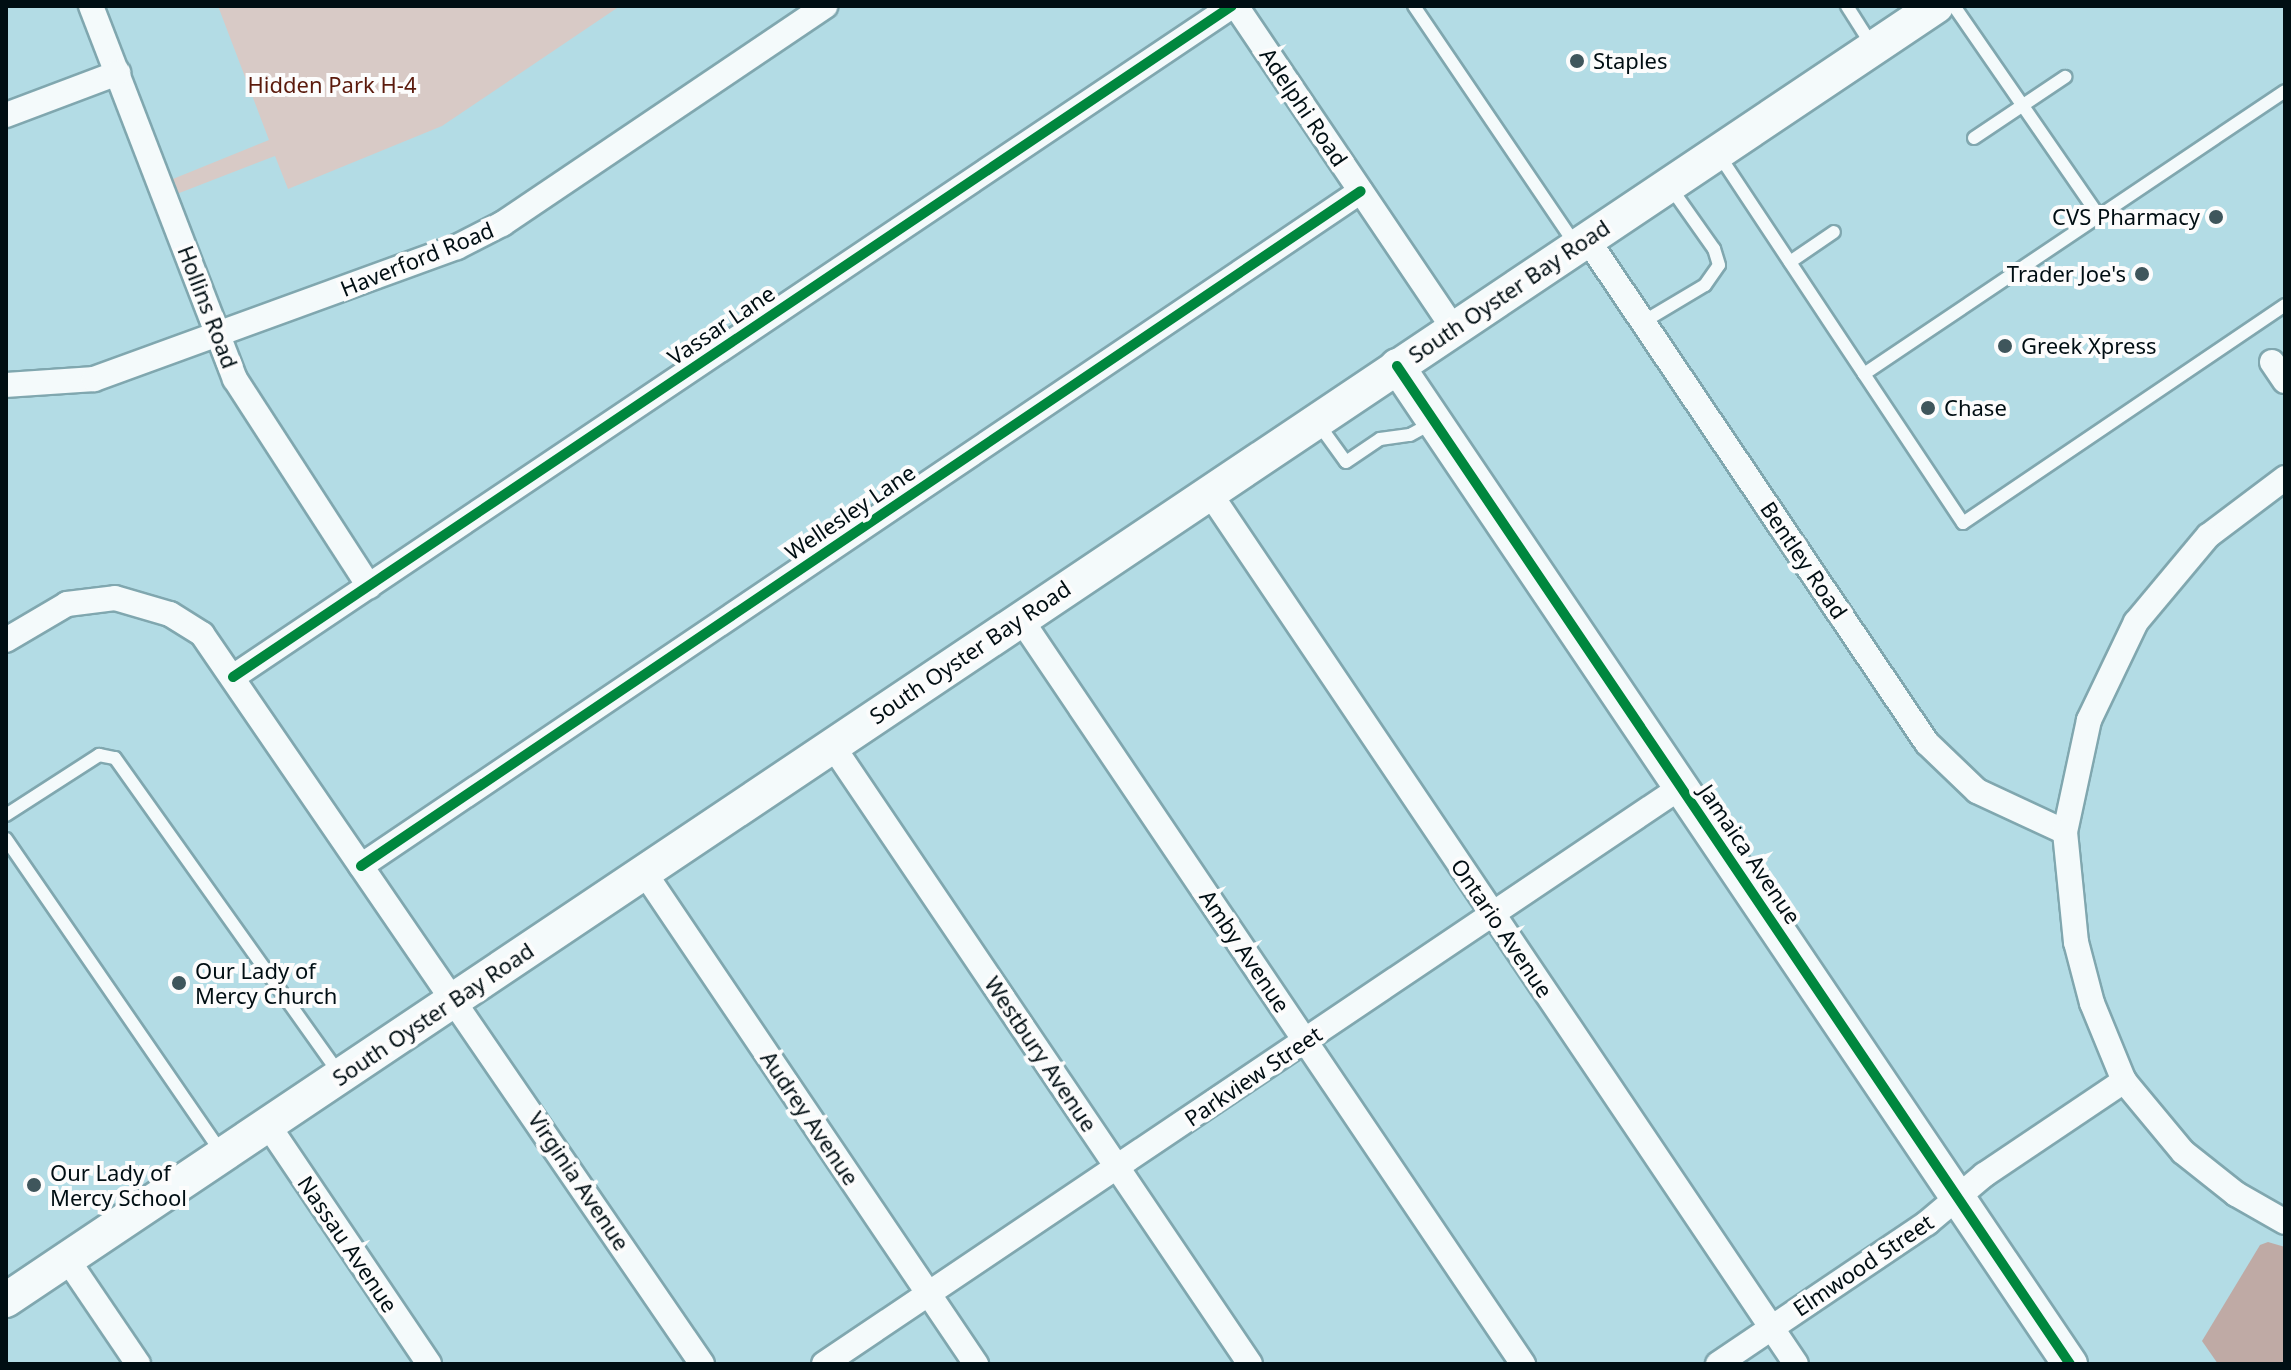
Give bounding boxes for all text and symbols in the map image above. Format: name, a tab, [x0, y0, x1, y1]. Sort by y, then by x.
street label: Adelphi Road	[1255, 43, 1353, 171]
place label: Staples	[1593, 48, 1668, 74]
marker: Staples	[1568, 52, 1586, 70]
park label: Hidden Park H-4	[248, 72, 416, 98]
place label: CVS Pharmacy	[2052, 204, 2200, 230]
marker: CVS Pharmacy	[2207, 208, 2225, 226]
street label: South Oyster Bay Road	[1403, 214, 1615, 368]
street label: Haverford Road	[337, 216, 497, 302]
street label: Hollins Road	[172, 242, 244, 372]
place label: Trader Joe's	[2007, 261, 2126, 287]
marker: Trader Joe's	[2133, 265, 2151, 283]
street label: Vassar Lane	[663, 280, 779, 370]
place label: Greek Xpress	[2021, 333, 2156, 359]
marker: Greek Xpress	[1996, 337, 2014, 355]
place label: Chase	[1944, 395, 2007, 421]
marker: Chase	[1919, 399, 1937, 417]
street label: Wellesley Lane	[780, 459, 920, 565]
street label: Bentley Road	[1755, 496, 1853, 624]
street label: South Oyster Bay Road	[864, 575, 1076, 729]
street label: Jamaica Avenue	[1694, 779, 1806, 929]
street label: Ontario Avenue	[1446, 853, 1558, 1003]
street label: Amby Avenue	[1194, 885, 1296, 1017]
street label: South Oyster Bay Road	[327, 937, 539, 1091]
place label: Our Lady of Mercy Church	[195, 957, 337, 1008]
street label: Westbury Avenue	[979, 971, 1103, 1137]
marker: Our Lady of Mercy Church	[170, 974, 188, 992]
street label: Parkview Street	[1179, 1020, 1327, 1132]
street label: Audrey Avenue	[755, 1046, 865, 1190]
street label: Virginia Avenue	[523, 1107, 635, 1255]
place label: Our Lady of Mercy School	[50, 1159, 187, 1210]
street label: Nassau Avenue	[293, 1171, 403, 1317]
marker: Our Lady of Mercy School	[25, 1176, 43, 1194]
street label: Elmwood Street	[1788, 1208, 1938, 1322]

